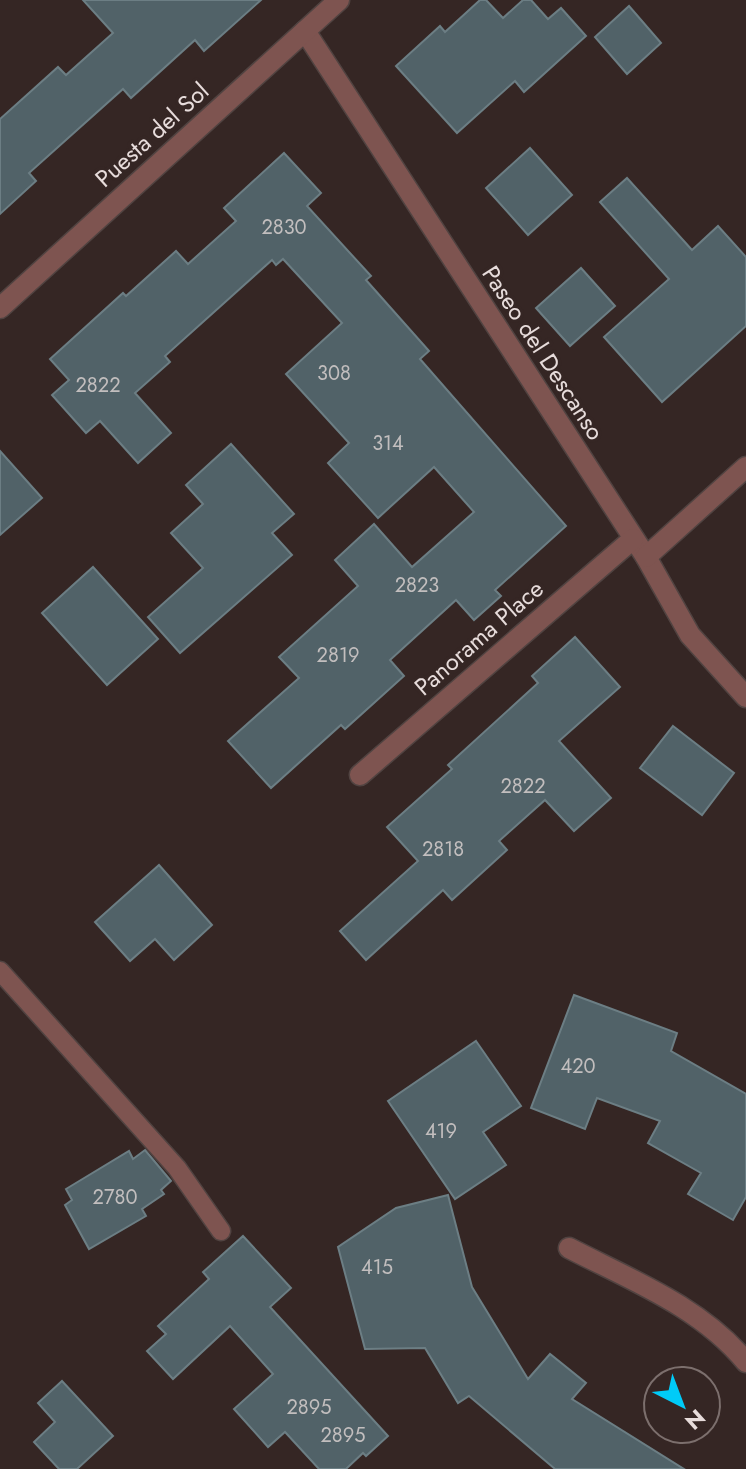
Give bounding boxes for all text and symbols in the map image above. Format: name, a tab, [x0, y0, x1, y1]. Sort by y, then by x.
street label: Puesta del Sol	[87, 74, 216, 195]
house number: 2830	[261, 213, 307, 242]
street label: Paseo del Descanso	[474, 259, 613, 447]
house number: 308	[317, 359, 351, 388]
house number: 2822	[75, 371, 121, 400]
house number: 314	[372, 429, 404, 458]
house number: 2823	[395, 571, 439, 600]
street label: Panorama Place	[406, 572, 551, 704]
house number: 2819	[317, 641, 359, 670]
house number: 2822	[500, 772, 546, 801]
house number: 2818	[422, 835, 464, 864]
house number: 420	[560, 1052, 596, 1081]
house number: 419	[425, 1117, 457, 1146]
house number: 2780	[93, 1183, 137, 1212]
house number: 415	[361, 1253, 393, 1282]
north arrow	[642, 1365, 722, 1445]
house number: 2895	[286, 1393, 332, 1422]
text: N	[678, 1402, 713, 1438]
house number: 2895	[320, 1421, 366, 1450]

